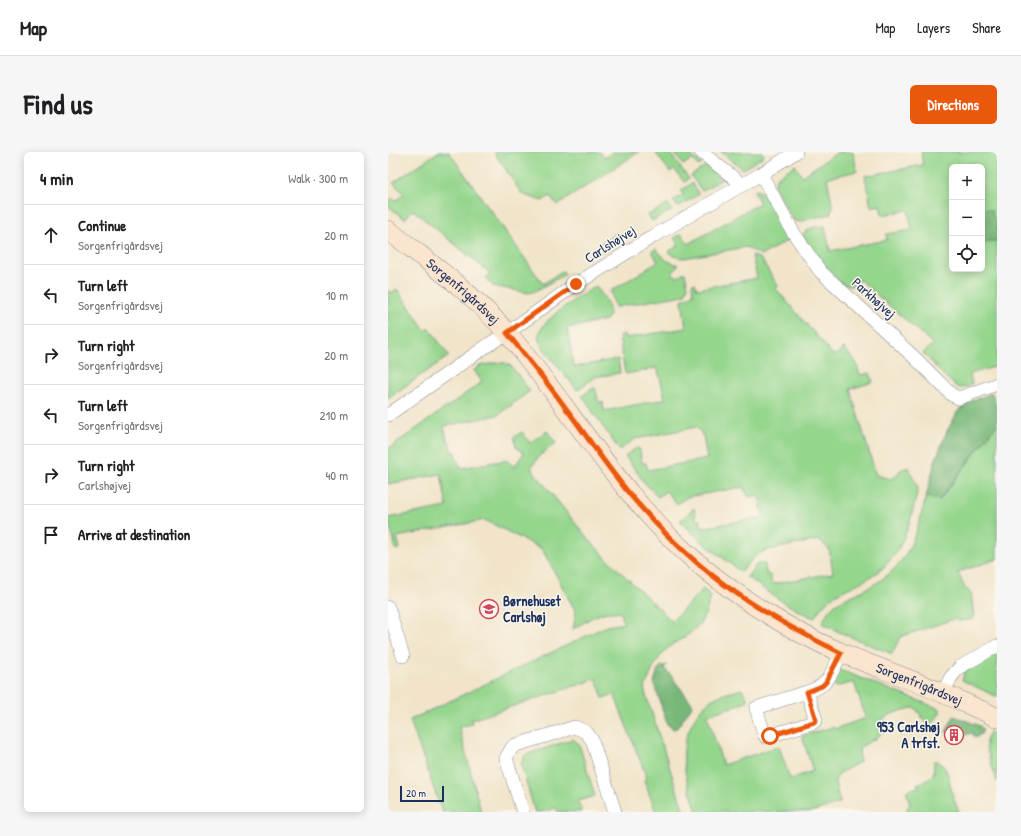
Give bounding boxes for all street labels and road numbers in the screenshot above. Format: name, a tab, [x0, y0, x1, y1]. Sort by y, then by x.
street label: Carlshøjvej	[580, 220, 640, 268]
street label: Sorgenfrigårdsvej	[423, 253, 504, 329]
street label: Parkhøjvej	[848, 273, 900, 323]
street label: Sorgenfrigårdsvej	[874, 658, 966, 711]

